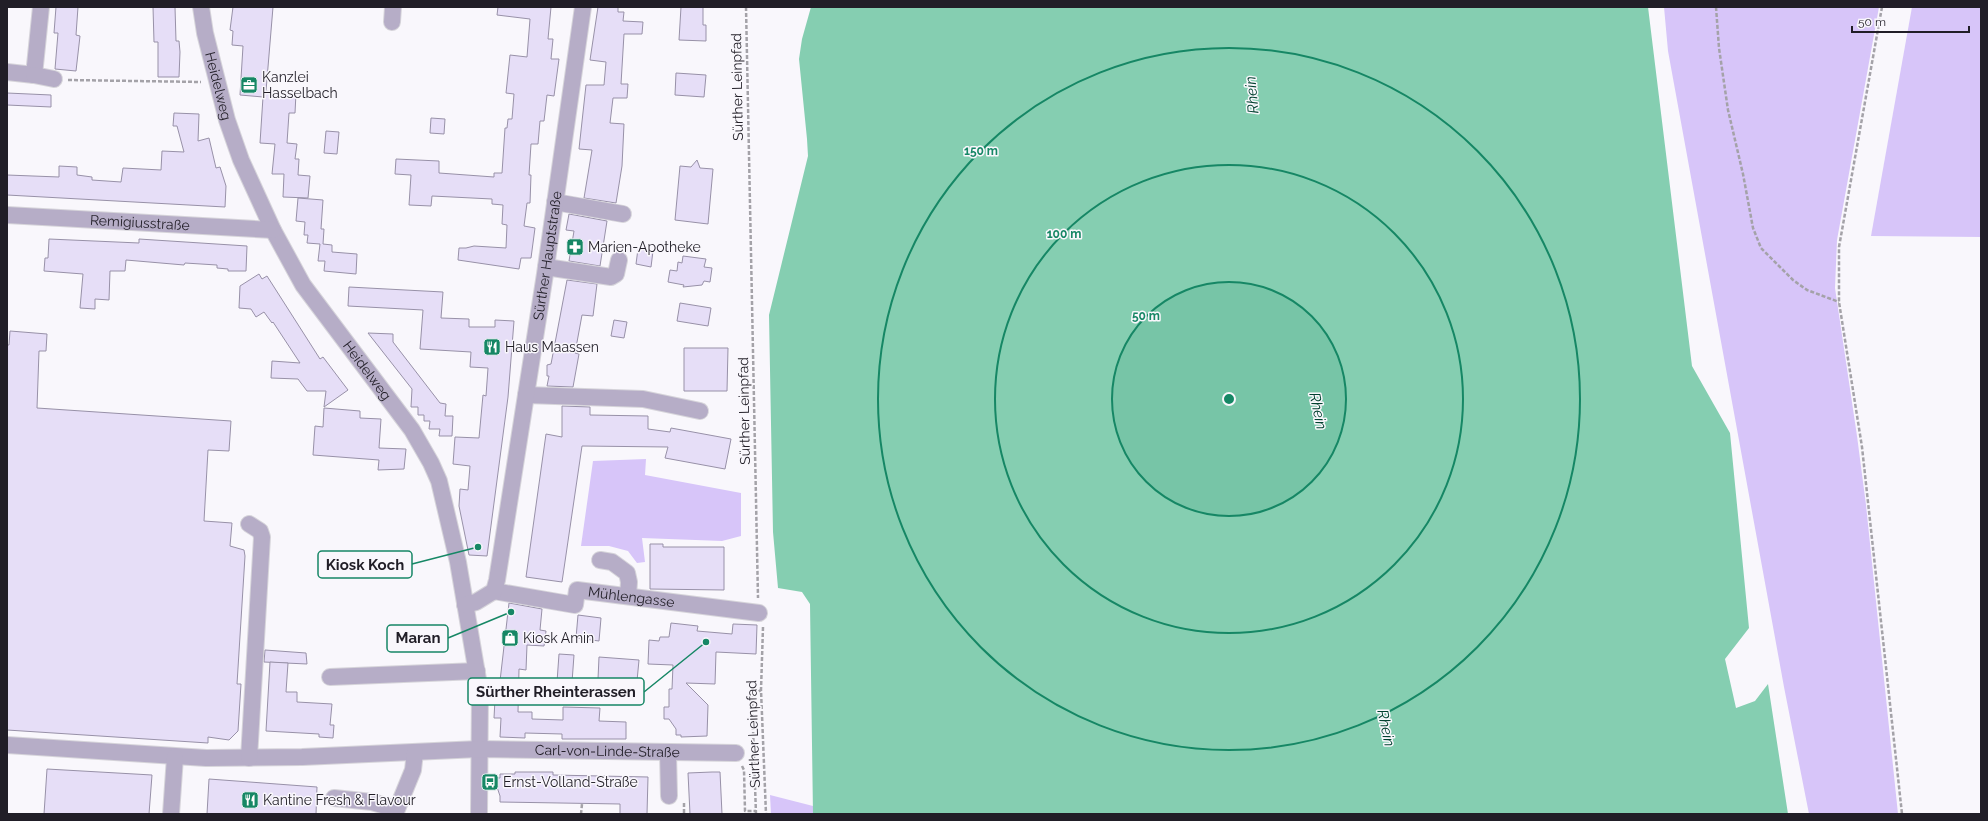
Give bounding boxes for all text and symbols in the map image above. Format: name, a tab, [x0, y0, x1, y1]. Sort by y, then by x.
scale bar	[1852, 8, 1969, 34]
text: 50 m	[1858, 15, 1886, 29]
street label: Sürther Leinpfad	[728, 33, 746, 141]
street label: Heidelweg	[202, 50, 235, 122]
place label: Kanzlei Hasselbach	[262, 69, 338, 101]
office icon: Kanzlei Hasselbach	[239, 75, 259, 95]
water label: Rhein	[1241, 76, 1263, 114]
text: 150 m	[964, 144, 998, 158]
street label: Sürther Hauptstraße	[530, 190, 565, 322]
street label: Remigiusstraße	[90, 212, 190, 233]
text: 100 m	[1047, 227, 1081, 241]
pharmacy icon: Marien-Apotheke	[565, 237, 585, 257]
place label: Marien-Apotheke	[588, 239, 701, 255]
text: 50 m	[1132, 309, 1160, 323]
restaurant icon: Haus Maassen	[482, 337, 502, 357]
street label: Heidelweg	[340, 338, 395, 403]
place label: Haus Maassen	[505, 339, 599, 355]
street label: Sürther Leinpfad	[735, 357, 753, 465]
water label: Rhein	[1305, 391, 1331, 431]
centre of rings	[1222, 392, 1236, 406]
callout: Kiosk Koch	[318, 551, 412, 578]
text: Kiosk Koch	[326, 556, 404, 574]
street label: Mühlengasse	[587, 583, 675, 610]
callout: Maran	[387, 625, 448, 652]
shop icon: Kiosk Amin	[500, 628, 520, 648]
text: Maran	[396, 629, 440, 647]
place label: Kiosk Amin	[523, 630, 594, 646]
callout: Sürther Rheinterassen	[468, 678, 644, 705]
street label: Sürther Leinpfad	[743, 680, 763, 788]
text: Sürther Rheinterassen	[476, 683, 636, 701]
water label: Rhein	[1373, 708, 1399, 748]
street label: Carl-von-Linde-Straße	[535, 742, 680, 760]
bus stop icon: Ernst-Volland-Straße	[480, 772, 500, 792]
place label: Ernst-Volland-Straße	[503, 774, 638, 790]
restaurant icon: Kantine Fresh & Flavour	[240, 790, 260, 810]
place label: Kantine Fresh & Flavour	[263, 792, 416, 808]

